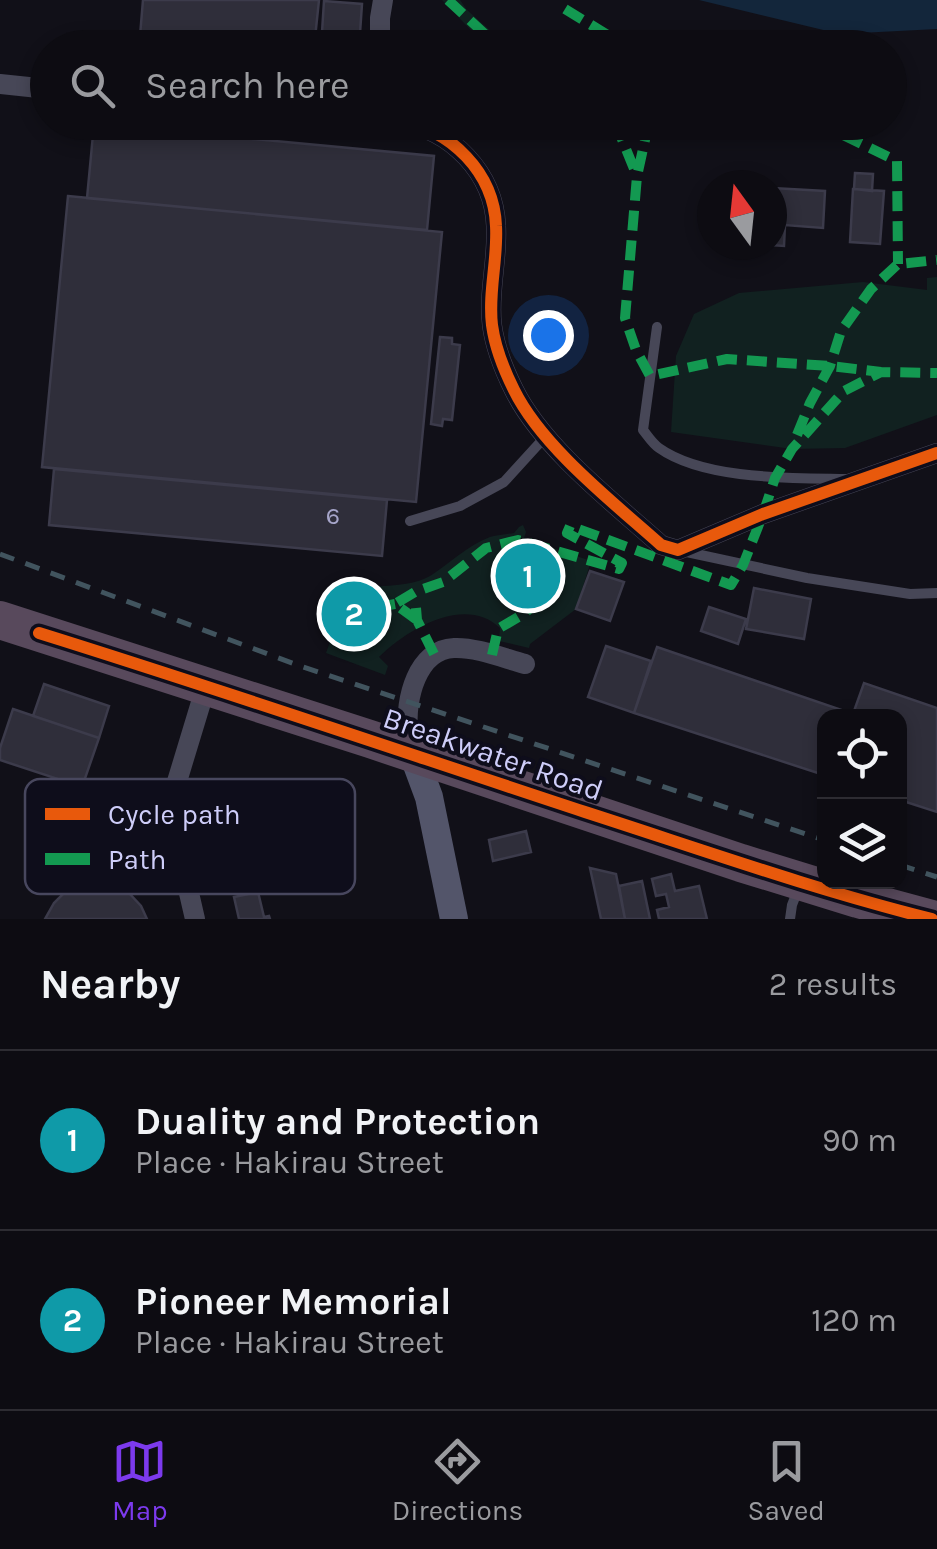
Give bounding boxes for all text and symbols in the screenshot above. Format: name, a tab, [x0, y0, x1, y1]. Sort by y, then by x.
search box	[30, 30, 907, 140]
icon: search	[65, 58, 120, 113]
text: Search here	[145, 63, 349, 108]
north arrow	[697, 170, 787, 260]
your location	[523, 310, 574, 361]
house number: 6	[326, 501, 340, 530]
pin: 1	[496, 538, 560, 614]
pin: 2	[322, 576, 386, 652]
street label: Breakwater Road	[378, 699, 608, 809]
map controls	[817, 709, 907, 889]
button: locate	[817, 709, 907, 799]
legend	[25, 779, 355, 894]
text: Cycle path	[108, 798, 241, 831]
button: layers	[817, 799, 907, 889]
text: Path	[108, 843, 166, 876]
text: Nearby	[40, 959, 180, 1009]
text: 2 results	[769, 966, 897, 1003]
text: Duality and Protection	[135, 1099, 540, 1144]
text: 1	[67, 1122, 78, 1159]
text: 90 m	[822, 1122, 897, 1159]
text: Place · Hakirau Street	[135, 1144, 444, 1181]
text: Pioneer Memorial	[135, 1279, 452, 1324]
text: 2	[63, 1302, 82, 1339]
text: 120 m	[811, 1302, 897, 1339]
text: Place · Hakirau Street	[135, 1324, 444, 1361]
tab: Map	[112, 1434, 168, 1527]
tab: Directions	[392, 1434, 523, 1527]
tab: Saved	[747, 1434, 825, 1527]

